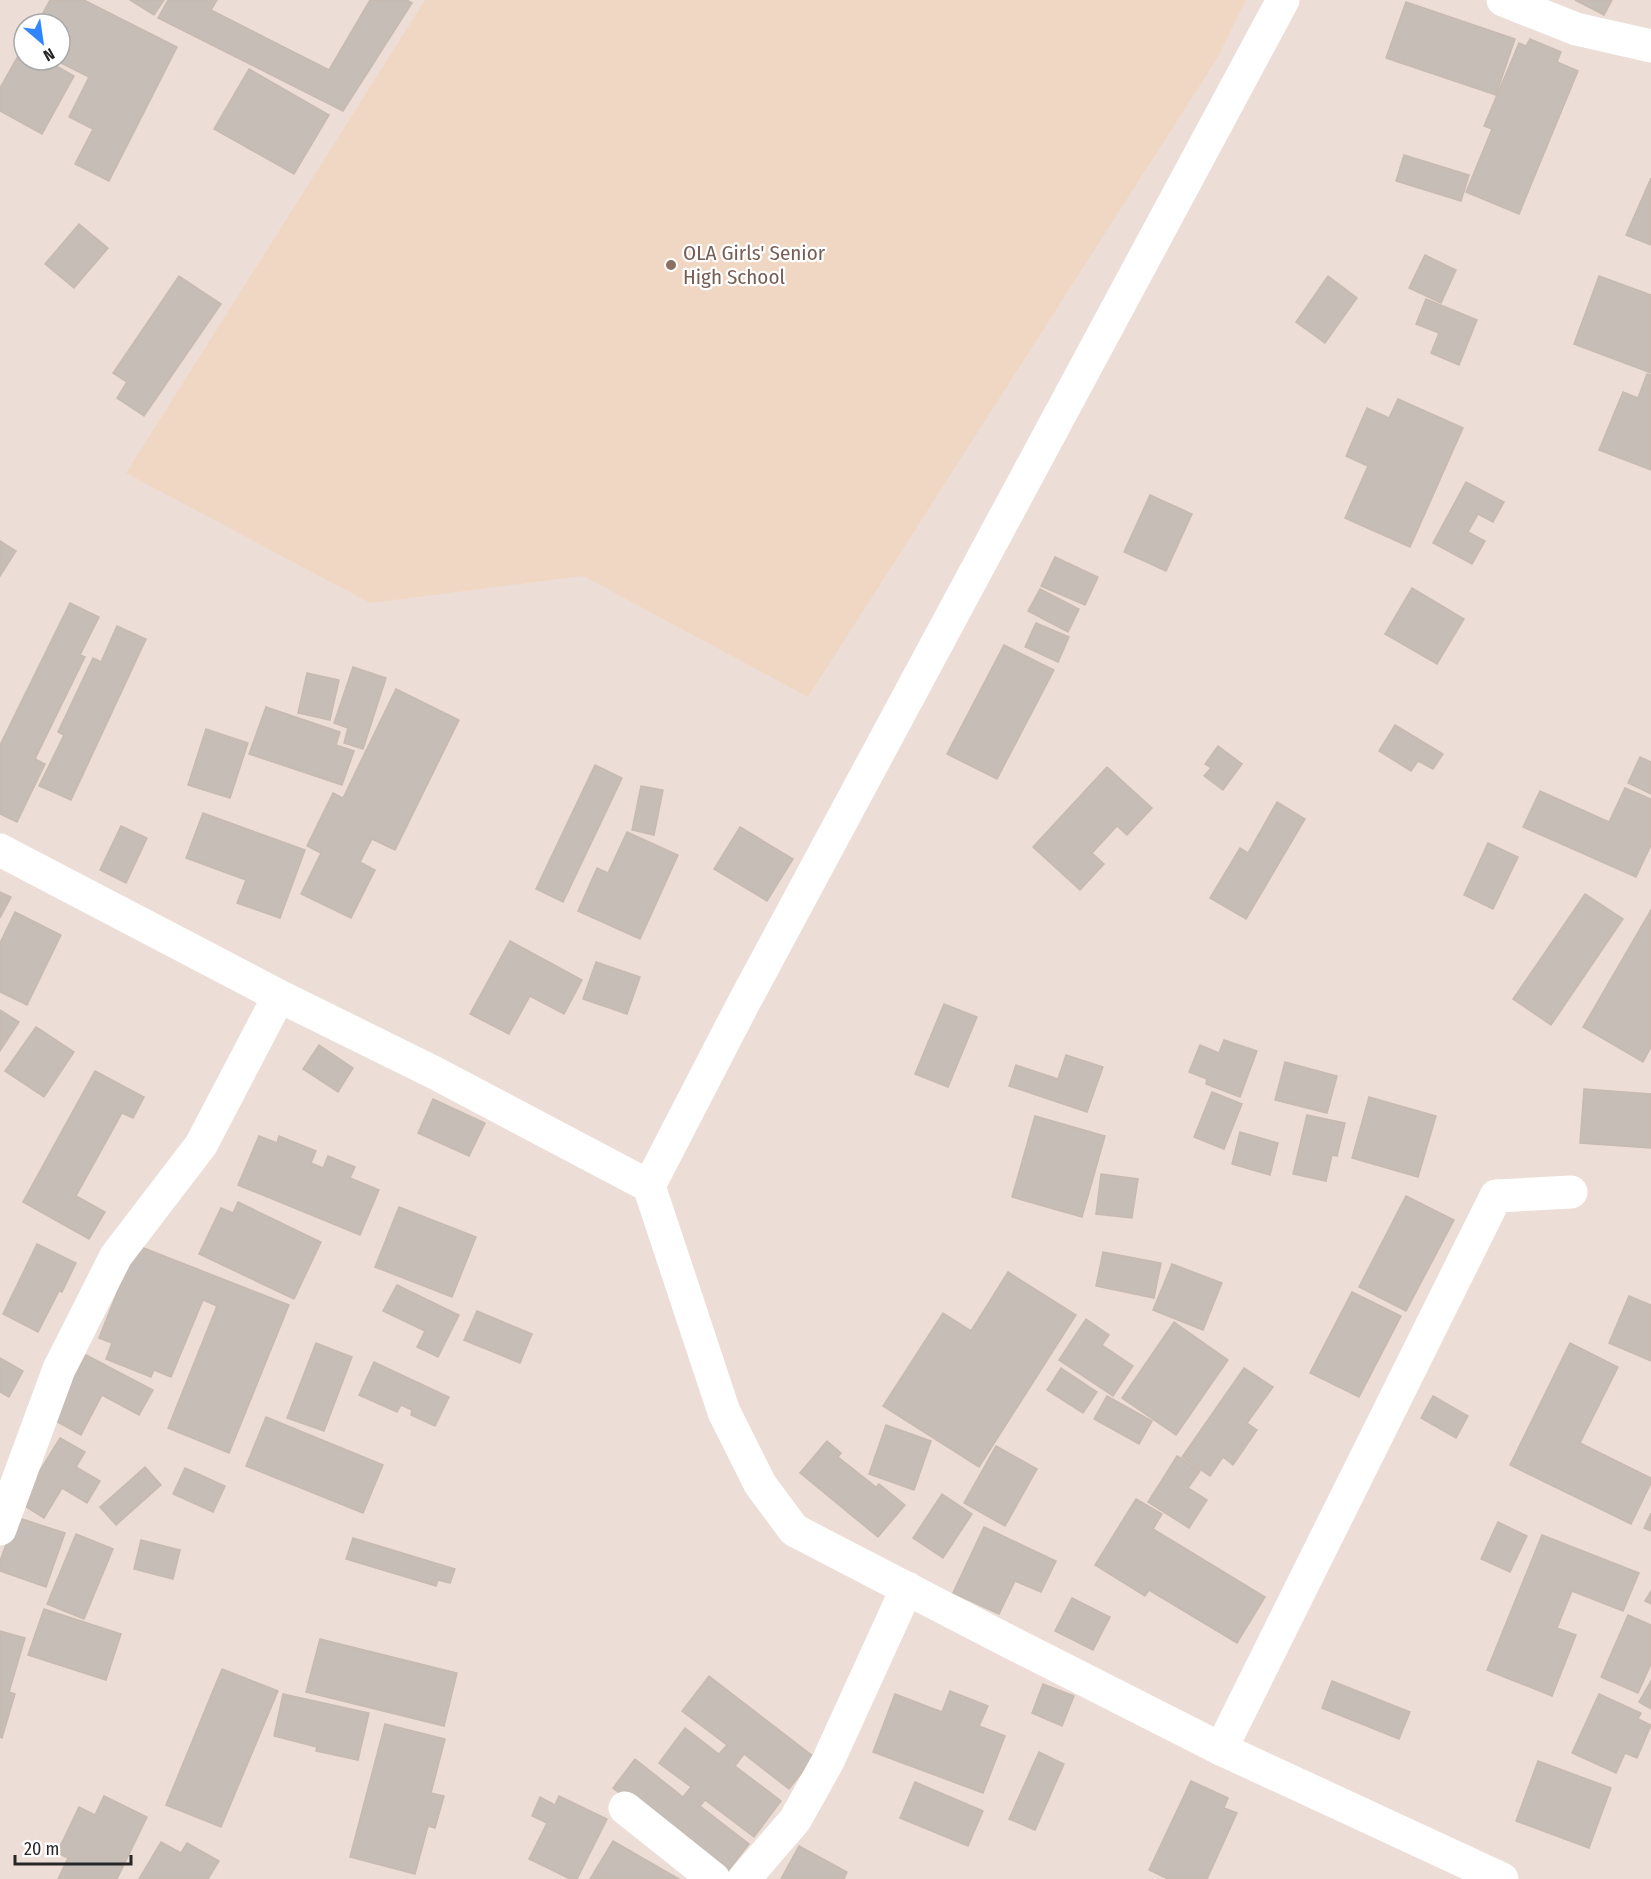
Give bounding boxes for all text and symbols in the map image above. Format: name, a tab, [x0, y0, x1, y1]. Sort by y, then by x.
north arrow	[12, 12, 72, 72]
text: N	[40, 44, 58, 65]
place label: OLA Girls' Senior High School	[683, 240, 826, 290]
marker: OLA Girls' Senior High School	[664, 258, 678, 272]
scale bar	[15, 1828, 130, 1866]
text: 20 m	[24, 1838, 59, 1860]

